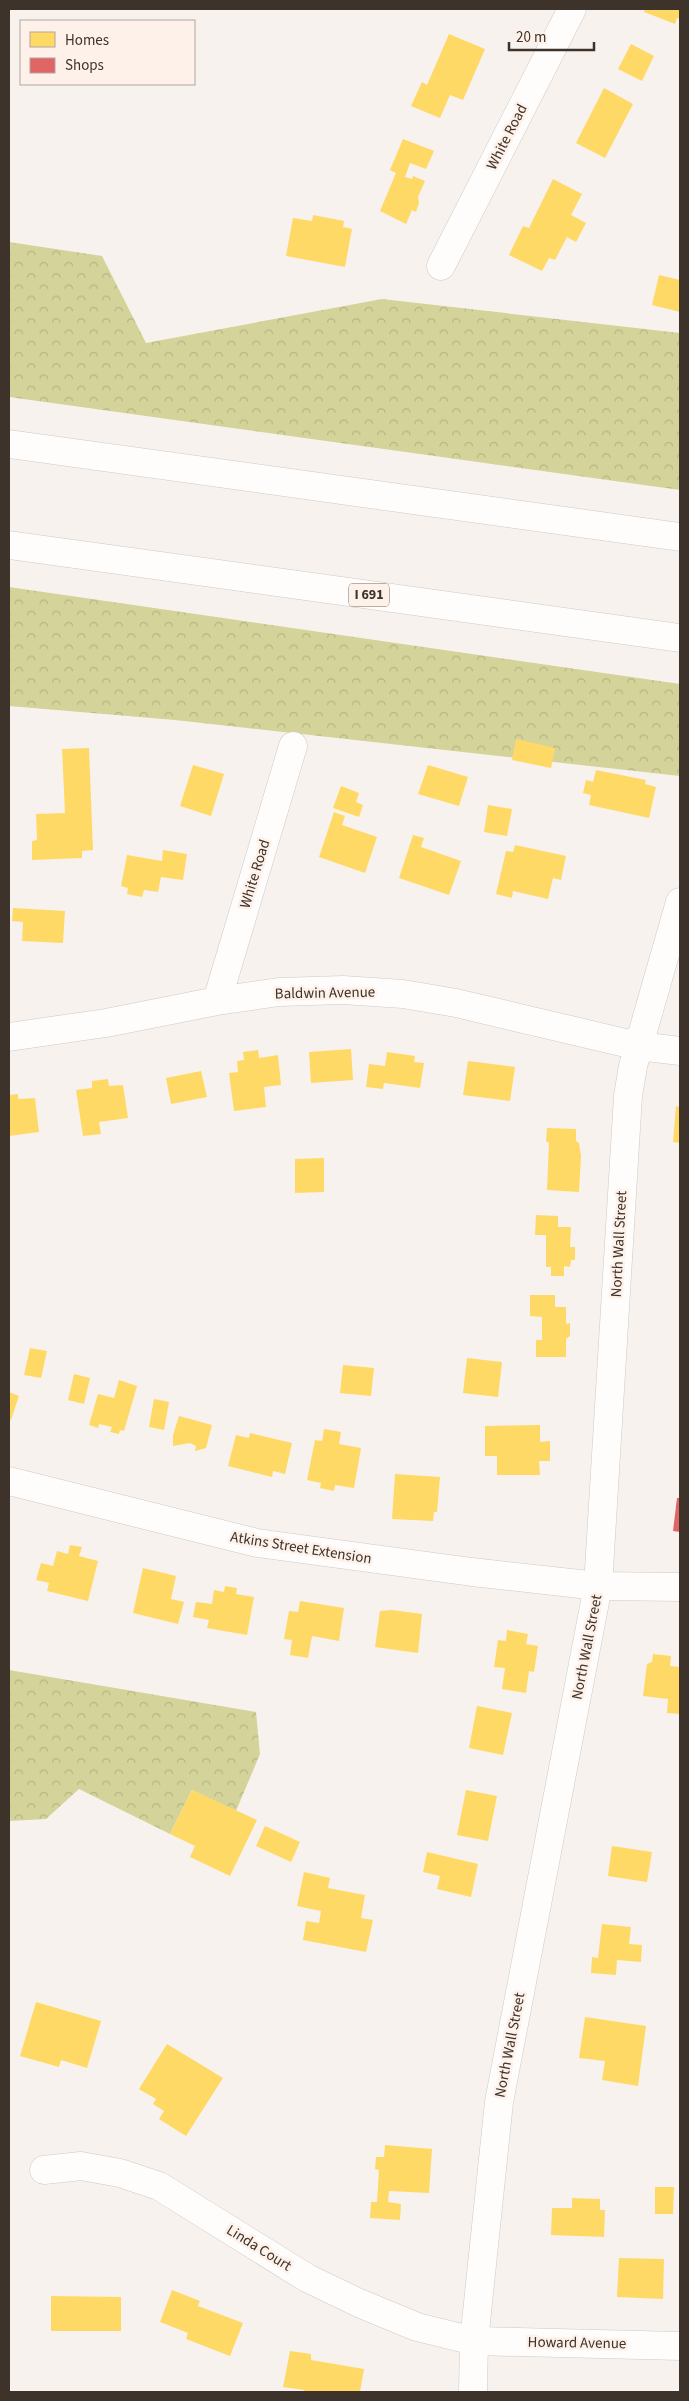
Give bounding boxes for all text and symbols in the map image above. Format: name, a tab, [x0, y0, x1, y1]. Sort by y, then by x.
legend	[20, 20, 195, 85]
scale bar	[509, 20, 594, 52]
text: 20 m	[516, 27, 546, 48]
text: Homes	[65, 30, 109, 51]
text: Shops	[65, 55, 104, 76]
street label: White Road	[481, 101, 533, 173]
road number: I 691	[349, 584, 389, 606]
street label: White Road	[235, 837, 275, 911]
street label: Baldwin Avenue	[275, 982, 375, 1004]
street label: North Wall Street	[606, 1190, 632, 1298]
street label: Atkins Street Extension	[229, 1526, 373, 1570]
street label: North Wall Street	[567, 1593, 607, 1701]
street label: North Wall Street	[490, 1991, 530, 2099]
street label: Linda Court	[222, 2220, 296, 2276]
street label: Howard Avenue	[527, 2332, 627, 2354]

